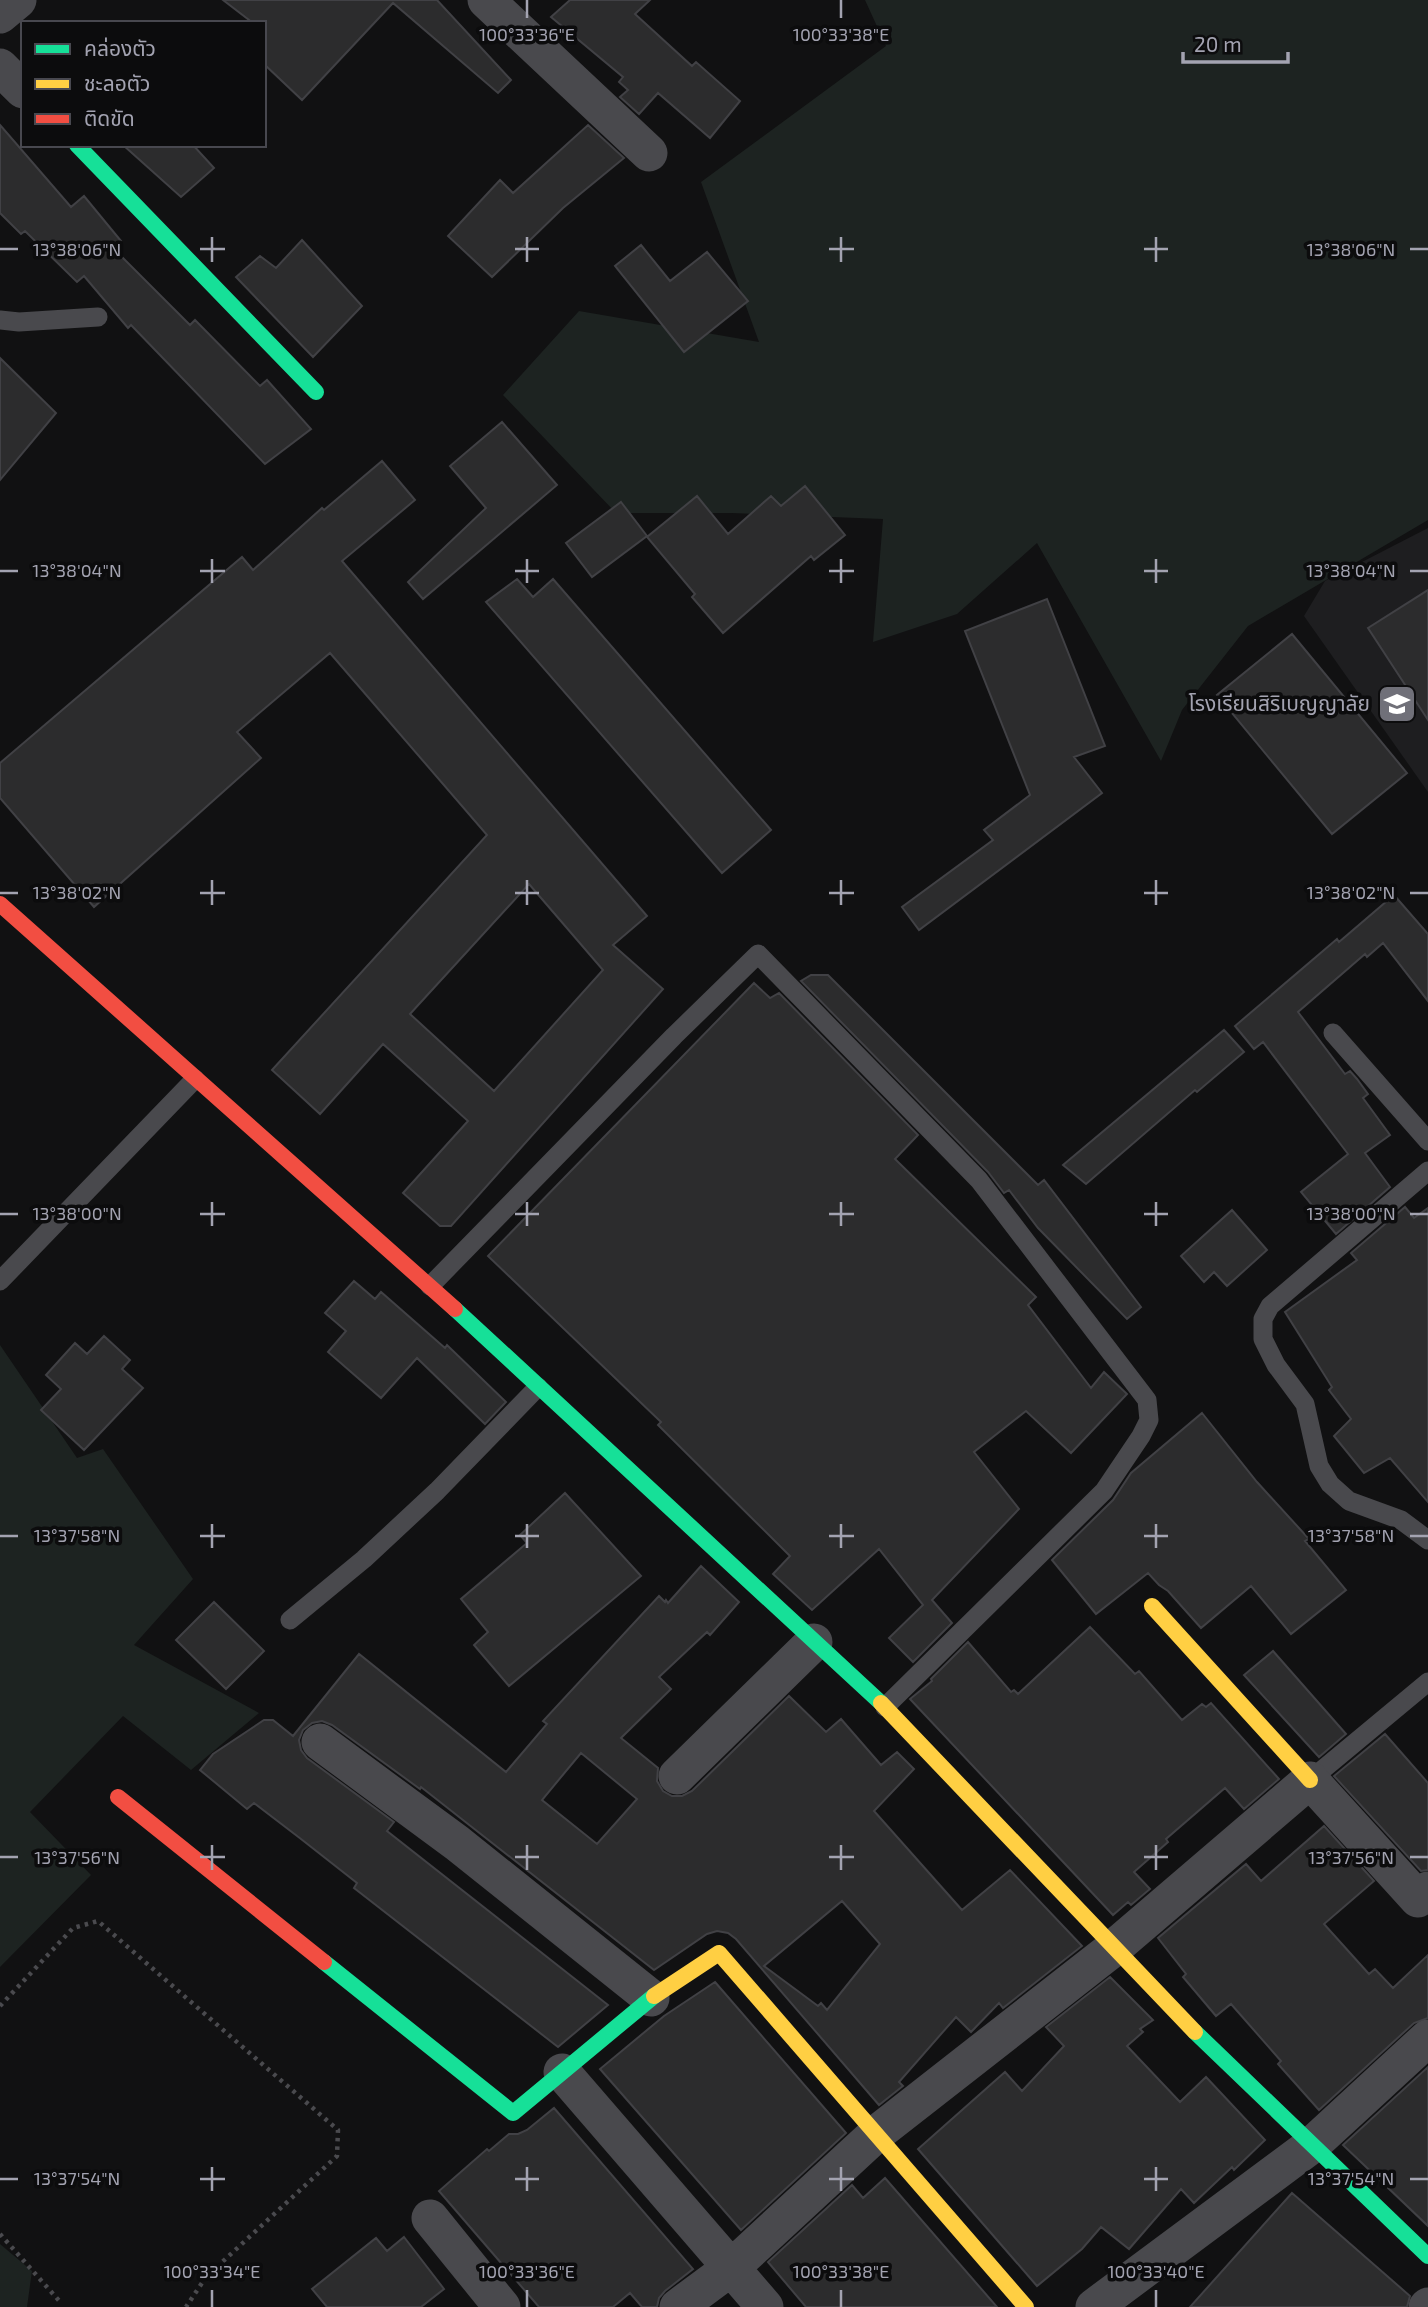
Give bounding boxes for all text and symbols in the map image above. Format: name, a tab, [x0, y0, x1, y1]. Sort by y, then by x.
legend	[21, 21, 266, 147]
scale bar	[1183, 21, 1288, 65]
text: 100°33'36"E	[479, 23, 575, 45]
text: 100°33'38"E	[793, 23, 889, 45]
text: 20 m	[1194, 31, 1242, 56]
text: คล่องตัว	[84, 35, 156, 60]
text: ชะลอตัว	[84, 70, 150, 95]
text: ติดขัด	[84, 105, 135, 130]
text: 13°38'06"N	[33, 238, 121, 260]
text: 13°38'06"N	[1307, 238, 1395, 260]
text: 13°38'04"N	[32, 559, 122, 581]
text: 13°38'04"N	[1306, 559, 1396, 581]
school or university icon: โรงเรียนสิริเบญญาลัย	[1376, 683, 1418, 725]
place label: โรงเรียนสิริเบญญาลัย	[1189, 690, 1370, 715]
text: 13°38'02"N	[33, 881, 121, 903]
text: 13°38'02"N	[1307, 881, 1395, 903]
text: 13°38'00"N	[32, 1202, 122, 1224]
text: 13°38'00"N	[1306, 1202, 1396, 1224]
text: 13°37'58"N	[34, 1524, 120, 1546]
text: 13°37'58"N	[1308, 1524, 1394, 1546]
text: 13°37'56"N	[34, 1846, 120, 1868]
text: 13°37'56"N	[1308, 1846, 1394, 1868]
text: 13°37'54"N	[34, 2167, 120, 2189]
text: 13°37'54"N	[1308, 2167, 1394, 2189]
text: 100°33'34"E	[164, 2260, 260, 2282]
text: 100°33'36"E	[479, 2260, 575, 2282]
text: 100°33'38"E	[793, 2260, 889, 2282]
text: 100°33'40"E	[1107, 2260, 1205, 2282]

